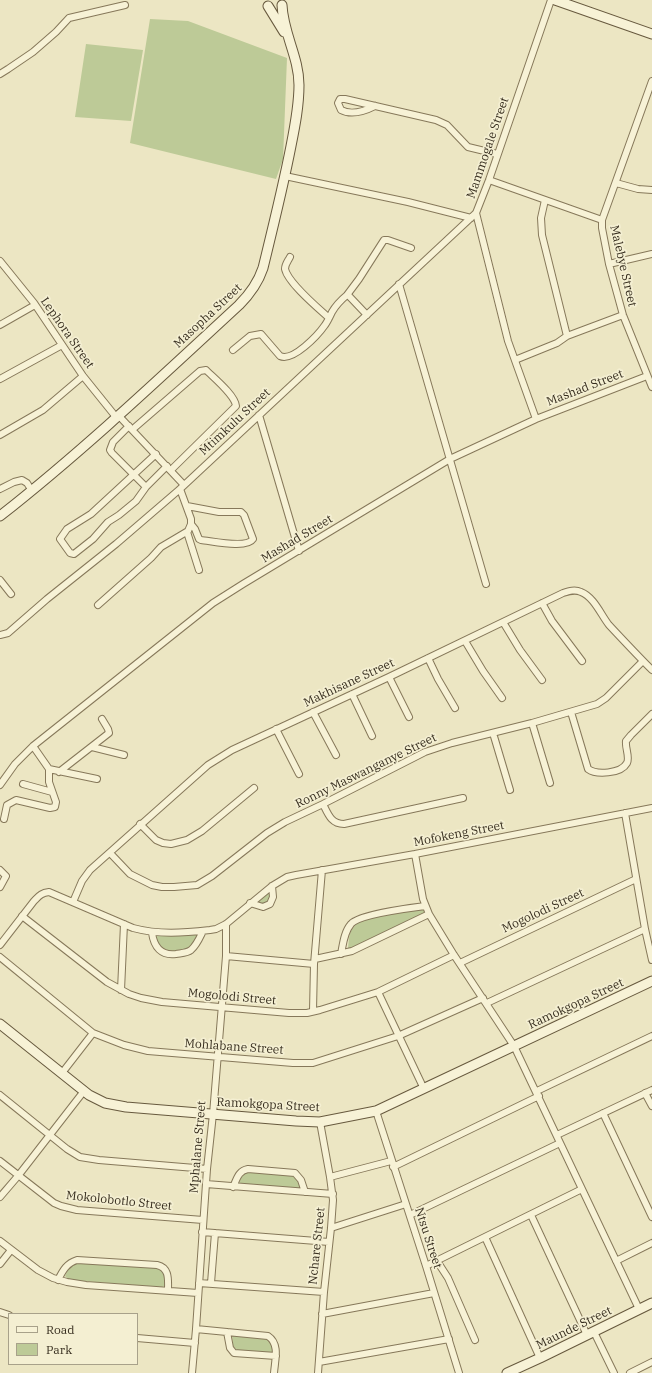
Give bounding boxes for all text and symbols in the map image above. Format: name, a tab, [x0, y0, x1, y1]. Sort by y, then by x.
street label: Mammogale Street	[464, 95, 512, 201]
street label: Malebye Street	[607, 224, 639, 308]
street label: Masopha Street	[171, 281, 245, 351]
street label: Lephora Street	[37, 295, 97, 371]
street label: Mashad Street	[545, 367, 625, 409]
street label: Mtimkulu Street	[197, 385, 273, 459]
street label: Mashad Street	[259, 512, 335, 566]
street label: Makhisane Street	[301, 656, 397, 710]
street label: Ronny Maswanganye Street	[293, 731, 439, 811]
street label: Mofokeng Street	[413, 818, 505, 850]
street label: Mogolodi Street	[500, 886, 586, 936]
street label: Ramokgopa Street	[526, 976, 626, 1032]
street label: Mogolodi Street	[187, 986, 277, 1008]
street label: Mohlabane Street	[184, 1036, 284, 1058]
street label: Ramokgopa Street	[216, 1095, 320, 1115]
street label: Mphalane Street	[187, 1100, 209, 1194]
street label: Mokolobotlo Street	[65, 1188, 173, 1214]
street label: Ntsu Street	[411, 1206, 445, 1270]
street label: Nchare Street	[306, 1207, 328, 1285]
street label: Maunde Street	[534, 1303, 614, 1353]
legend	[8, 1313, 138, 1365]
text: Road	[46, 1322, 75, 1337]
text: Park	[46, 1342, 72, 1357]

